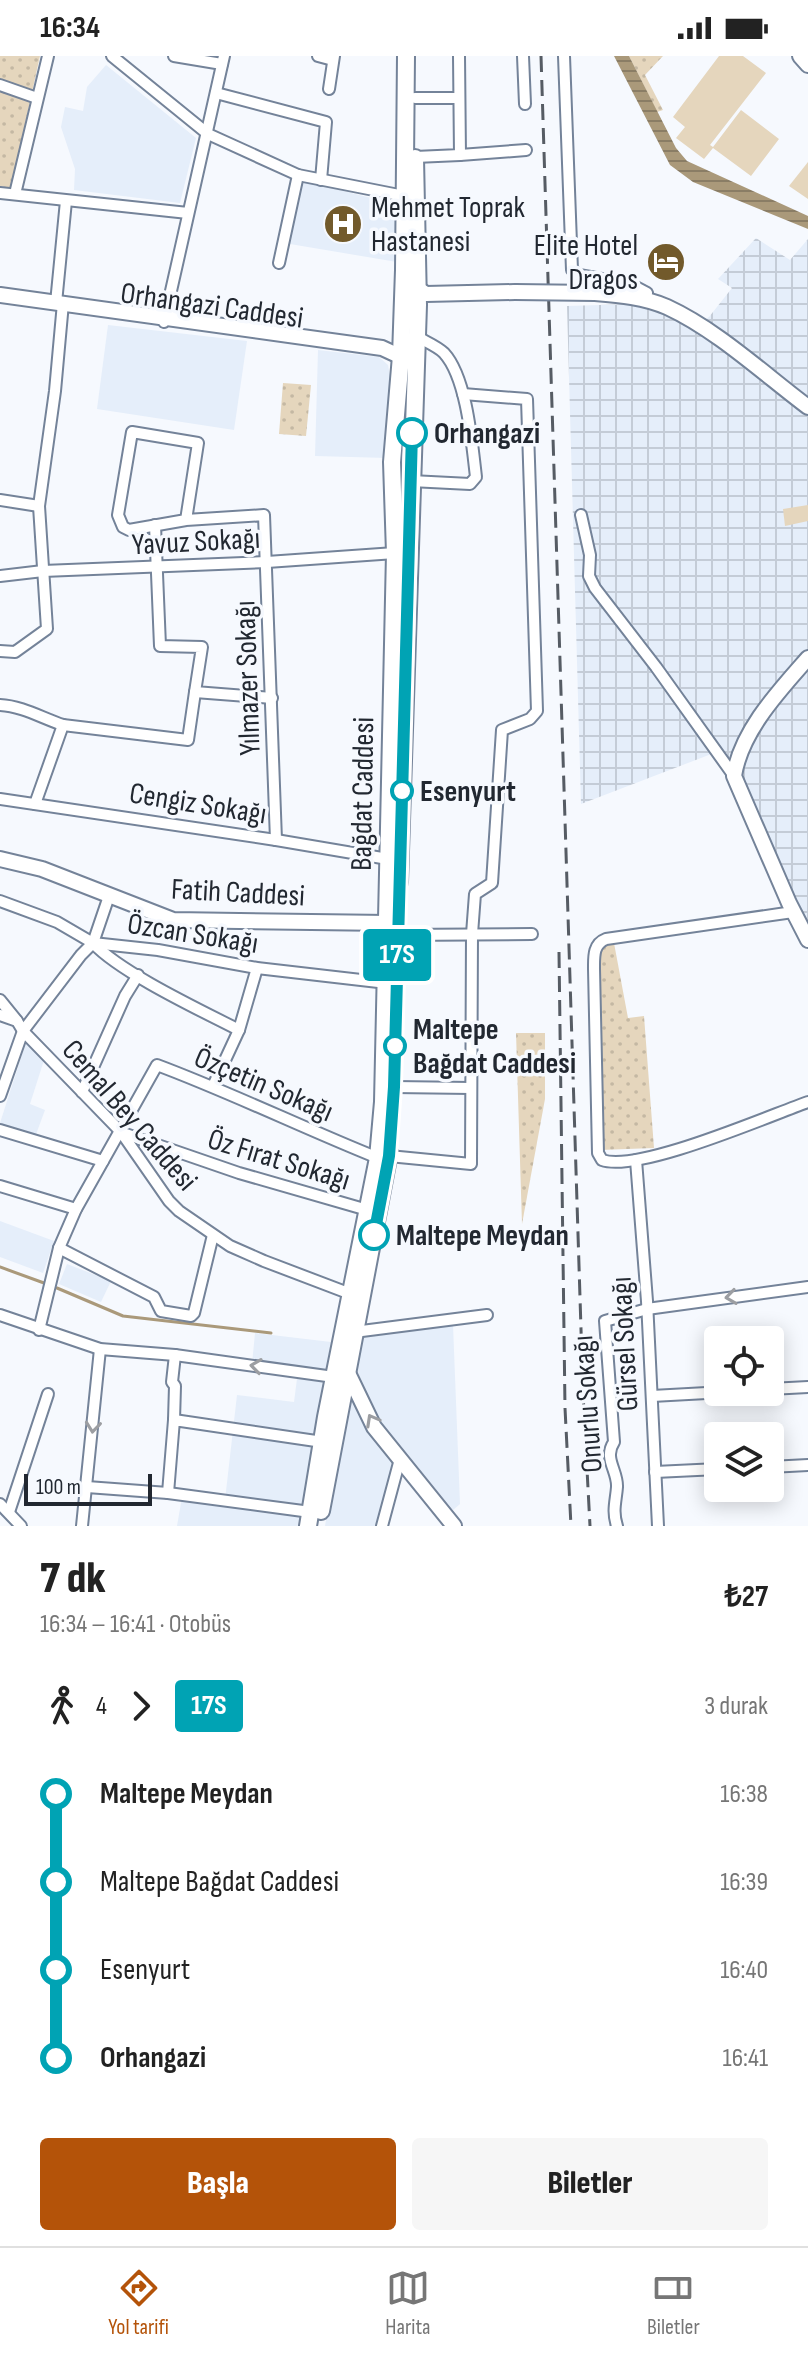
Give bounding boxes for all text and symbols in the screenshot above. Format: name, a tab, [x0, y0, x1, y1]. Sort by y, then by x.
text: 16:34	[40, 10, 100, 46]
place label: Mehmet Toprak Hastanesi	[371, 190, 526, 260]
hospital icon: Mehmet Toprak Hastanesi	[322, 203, 364, 245]
place label: Elite Hotel Dragos	[534, 228, 638, 298]
hotel icon: Elite Hotel Dragos	[645, 241, 687, 283]
street label: Orhangazi Caddesi	[118, 275, 305, 337]
place label: Orhangazi	[434, 416, 540, 452]
marker: Orhangazi	[397, 418, 427, 448]
street label: Yavuz Sokağı	[131, 521, 261, 563]
street label: Yılmazer Sokağı	[227, 600, 269, 756]
street label: Bağdat Caddesi	[344, 717, 382, 871]
place label: Esenyurt	[420, 774, 516, 810]
street label: Cengiz Sokağı	[127, 775, 269, 833]
marker: Esenyurt	[391, 780, 413, 802]
street label: Fatih Caddesi	[170, 872, 306, 914]
street label: Özcan Sokağı	[125, 906, 261, 962]
line badge: 17S	[351, 929, 443, 981]
text: 17S	[379, 938, 415, 971]
place label: Maltepe Bağdat Caddesi	[413, 1012, 576, 1082]
street label: Cemal Bey Caddesi	[54, 1033, 205, 1198]
marker: Maltepe Bağdat Caddesi	[384, 1035, 406, 1057]
street label: Özçetin Sokağı	[189, 1040, 338, 1130]
street label: Öz Fırat Sokağı	[203, 1121, 354, 1199]
place label: Maltepe Meydan	[396, 1218, 569, 1254]
marker: Maltepe Meydan	[359, 1220, 389, 1250]
street label: Gürsel Sokağı	[603, 1276, 647, 1412]
one-way arrow	[724, 1289, 737, 1306]
map controls	[704, 1326, 784, 1502]
button: locate	[704, 1326, 784, 1406]
street label: Onurlu Sokağı	[565, 1334, 611, 1474]
one-way arrow	[250, 1358, 263, 1375]
one-way arrow	[366, 1414, 382, 1429]
one-way arrow	[84, 1421, 101, 1434]
button: layers	[704, 1422, 784, 1502]
scale bar	[24, 1470, 152, 1506]
text: 100 m	[36, 1474, 81, 1501]
text: 7 dk	[40, 1552, 106, 1605]
text: ₺27	[725, 1579, 768, 1615]
text: 16:34 – 16:41 · Otobüs	[40, 1609, 231, 1640]
icon: walk	[40, 1684, 84, 1728]
icon: forward	[119, 1684, 163, 1728]
text: 17S	[191, 1689, 227, 1722]
text: 4	[96, 1691, 107, 1722]
text: 3 durak	[704, 1691, 768, 1722]
text: Maltepe Meydan	[100, 1776, 273, 1812]
text: 16:38	[720, 1779, 768, 1810]
text: Maltepe Bağdat Caddesi	[100, 1864, 339, 1900]
text: 16:39	[720, 1867, 768, 1898]
text: Esenyurt	[100, 1952, 190, 1988]
text: 16:40	[720, 1955, 768, 1986]
text: Orhangazi	[100, 2040, 206, 2076]
text: 16:41	[723, 2043, 768, 2074]
button: Başla	[40, 2138, 396, 2230]
button: Biletler	[412, 2138, 768, 2230]
tab: Yol tarifi	[108, 2266, 169, 2341]
tab: Harita	[385, 2266, 430, 2341]
tab: Biletler	[647, 2266, 700, 2341]

